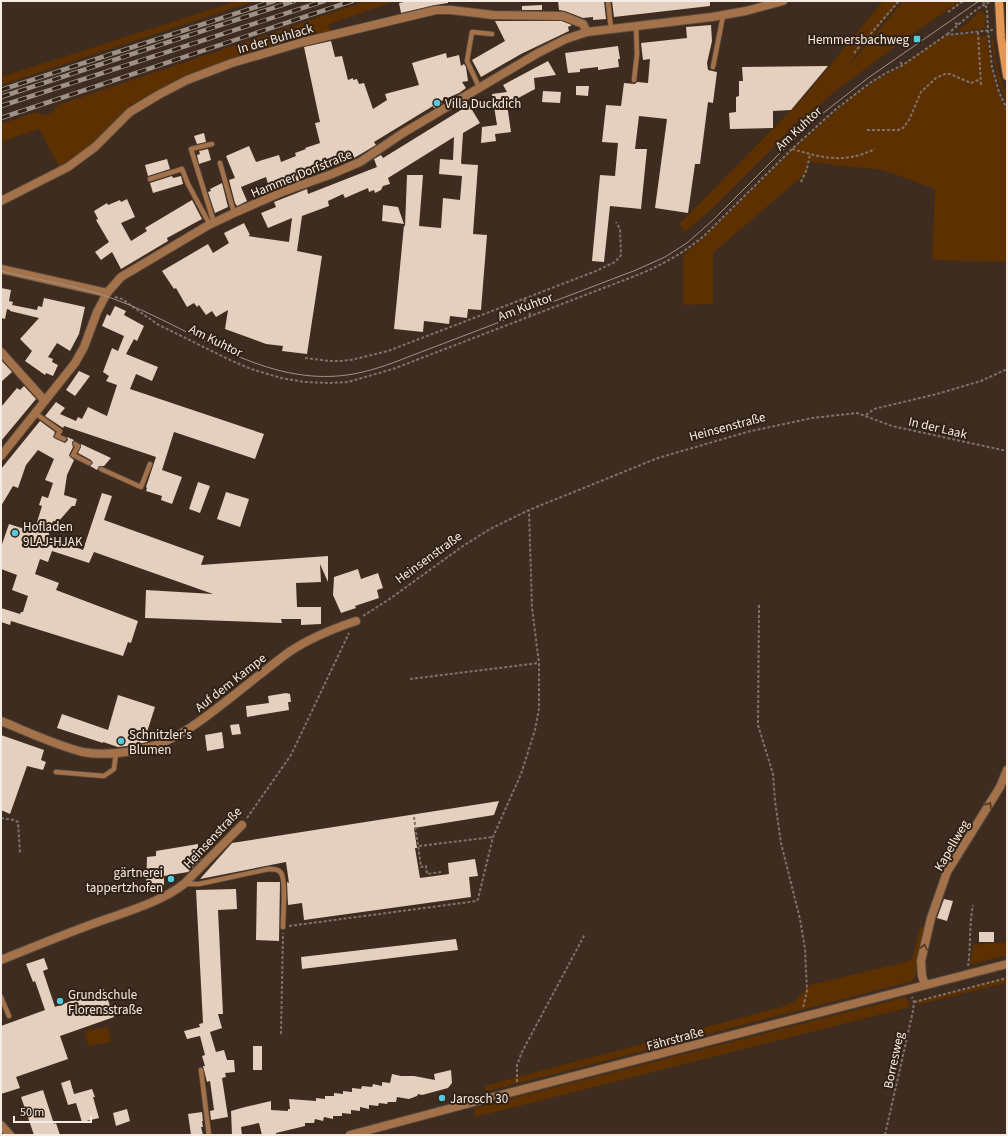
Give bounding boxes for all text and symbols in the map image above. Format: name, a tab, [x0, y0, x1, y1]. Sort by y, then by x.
street label: In der Buhlack	[235, 19, 316, 58]
place label: Hemmersbachweg	[807, 31, 909, 49]
marker: Hemmersbachweg	[912, 34, 922, 44]
place label: Villa Duckdich	[445, 95, 521, 113]
marker: Villa Duckdich	[432, 98, 442, 108]
street label: Am Kuhtor	[771, 102, 826, 155]
street label: Hammer Dorfstraße	[248, 145, 355, 202]
street label: Am Kuhtor	[495, 288, 556, 326]
street label: Am Kuhtor	[186, 320, 246, 362]
street label: Heinsenstraße	[687, 408, 768, 446]
street label: In der Laak	[907, 412, 969, 444]
place label: Hofladen 9LAJ-HJAK	[23, 518, 83, 551]
street label: Heinsenstraße	[392, 527, 466, 588]
marker: Hofladen 9LAJ-HJAK	[10, 528, 20, 538]
street label: Auf dem Kampe	[191, 649, 270, 716]
place label: Schnitzler's Blumen	[129, 726, 192, 759]
marker: Schnitzler's Blumen	[116, 736, 126, 746]
one-way arrow	[984, 802, 992, 809]
street label: Heinsenstraße	[179, 803, 246, 873]
street label: Kapellweg	[930, 816, 974, 874]
place label: gärtnerei tappertzhofen	[86, 864, 163, 897]
marker: gärtnerei tappertzhofen	[166, 874, 176, 884]
one-way arrow	[920, 944, 928, 950]
place label: Grundschule Florensstraße	[68, 986, 142, 1019]
marker: Grundschule Florensstraße	[55, 996, 65, 1006]
street label: Fährstraße	[645, 1023, 706, 1055]
street label: Borresweg	[879, 1030, 909, 1090]
place label: Jarosch 30	[450, 1090, 508, 1108]
marker: Jarosch 30	[437, 1093, 447, 1103]
scale bar	[14, 1098, 91, 1124]
text: 50 m	[20, 1104, 44, 1121]

